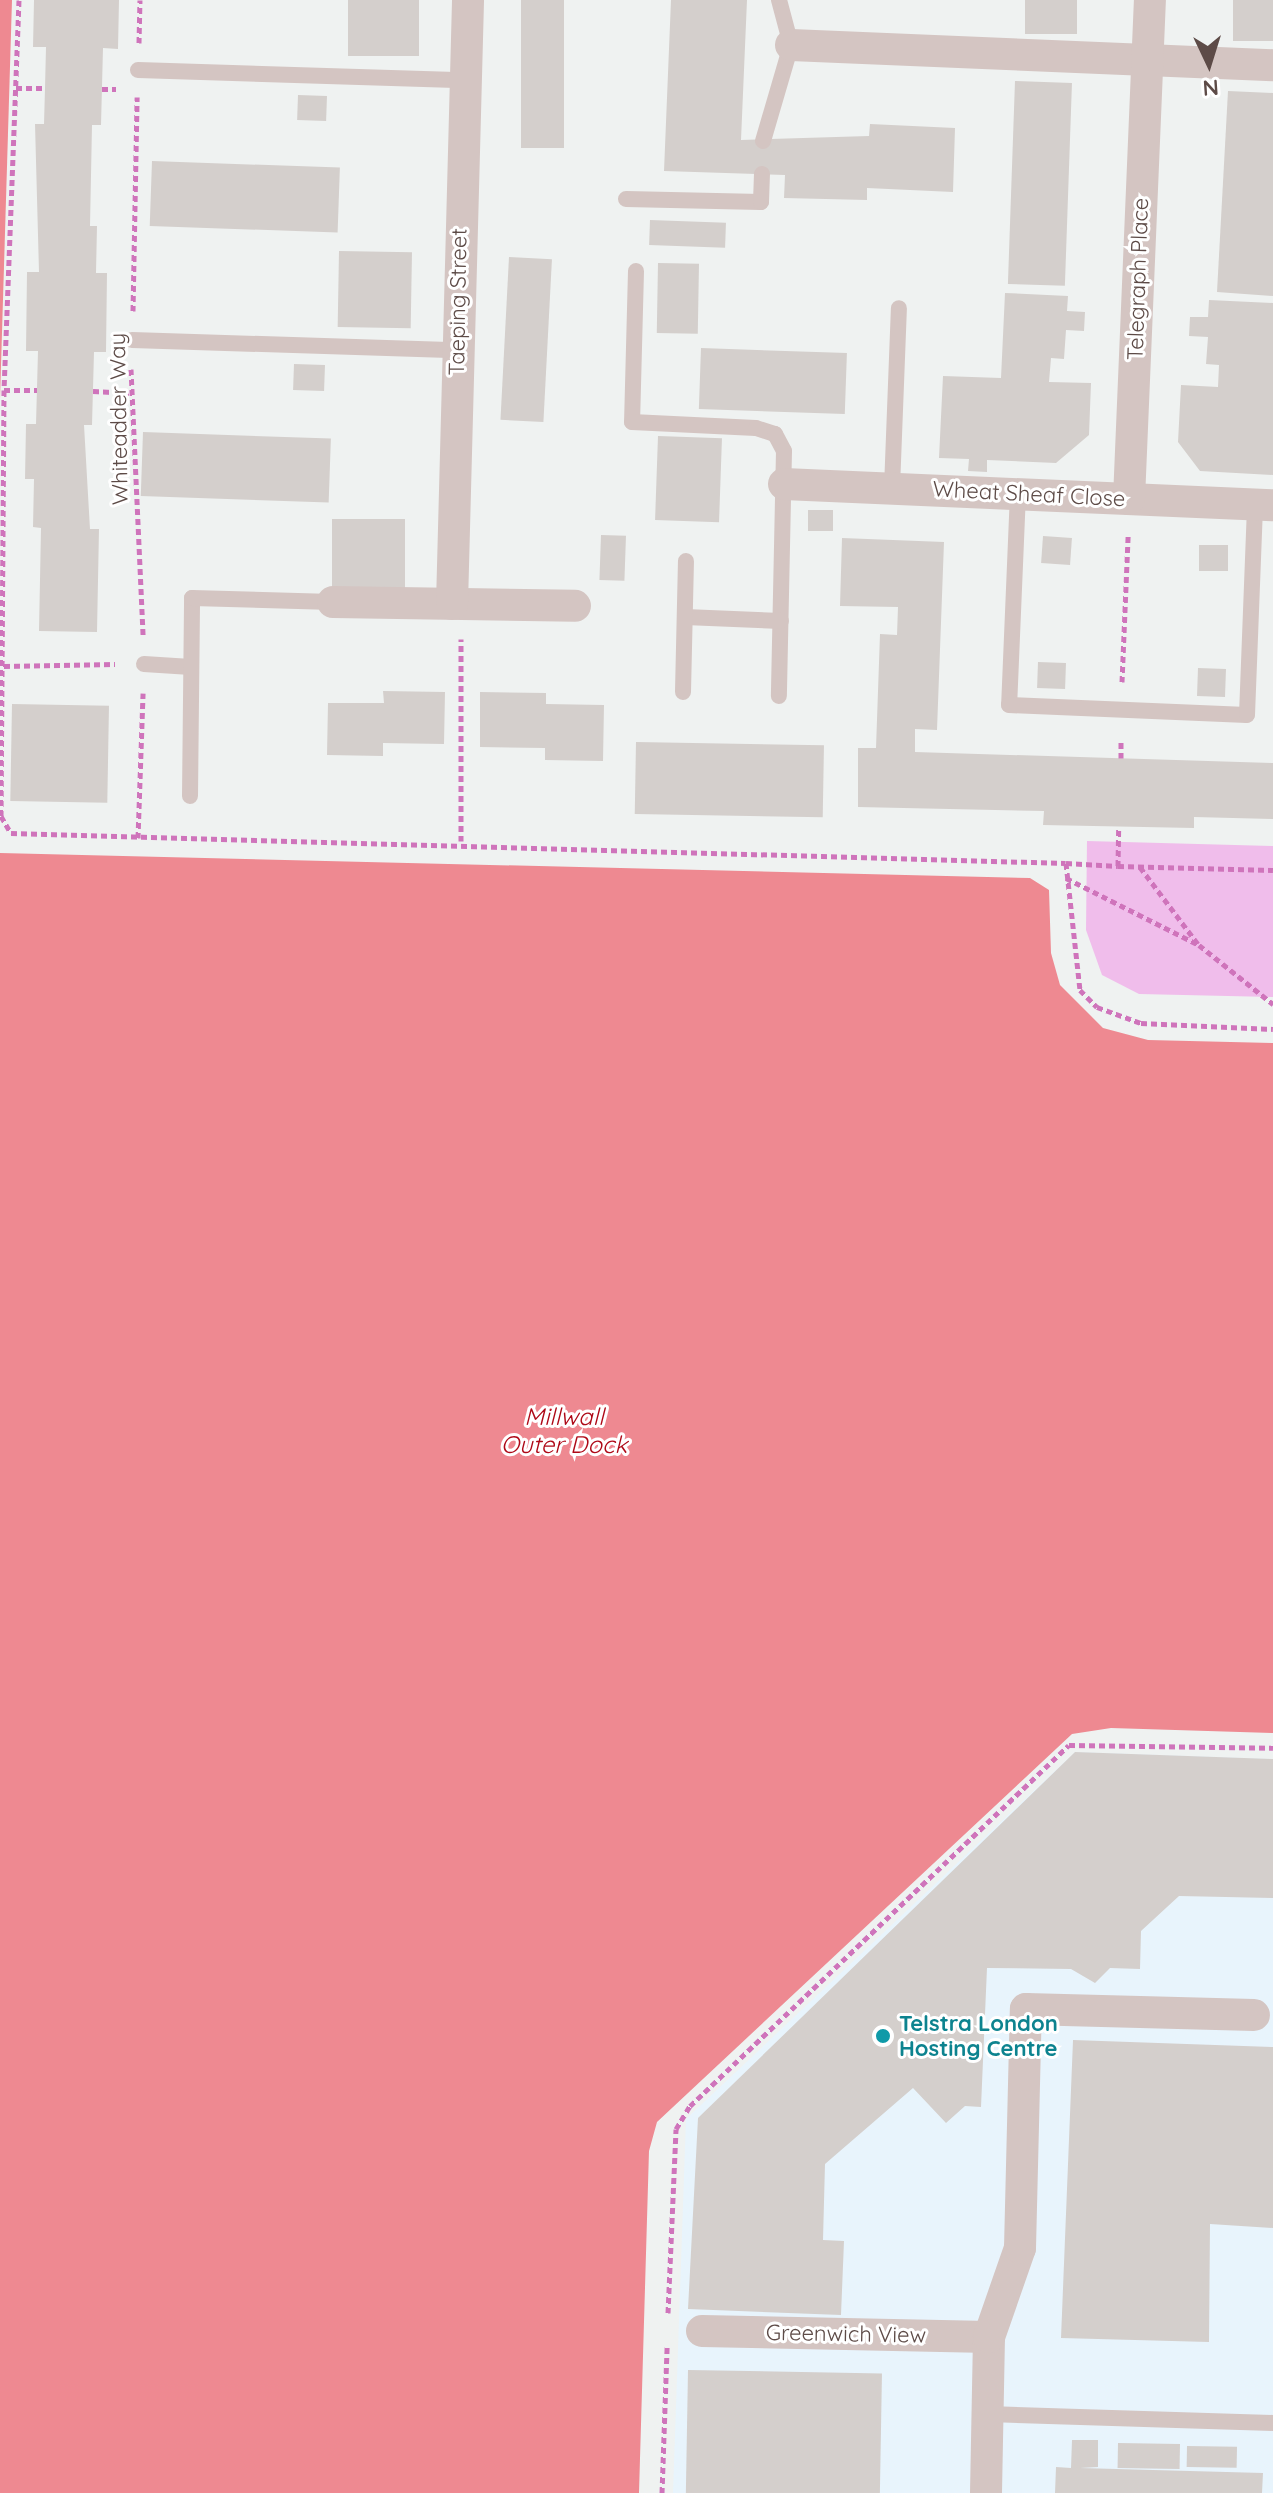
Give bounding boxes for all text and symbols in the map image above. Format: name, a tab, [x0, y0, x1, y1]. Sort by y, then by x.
north arrow	[1169, 24, 1249, 104]
text: N	[1202, 73, 1220, 102]
street label: Telegraph Place	[1122, 197, 1154, 361]
street label: Taeping Street	[444, 228, 472, 376]
street label: Whiteadder Way	[104, 333, 134, 505]
street label: Wheat Sheaf Close	[932, 476, 1126, 512]
water label: Millwall Outer Dock	[501, 1403, 627, 1459]
place label: Telstra London Hosting Centre	[899, 2010, 1058, 2062]
marker: Telstra London Hosting Centre	[874, 2027, 892, 2045]
street label: Greenwich View	[766, 2319, 926, 2349]

